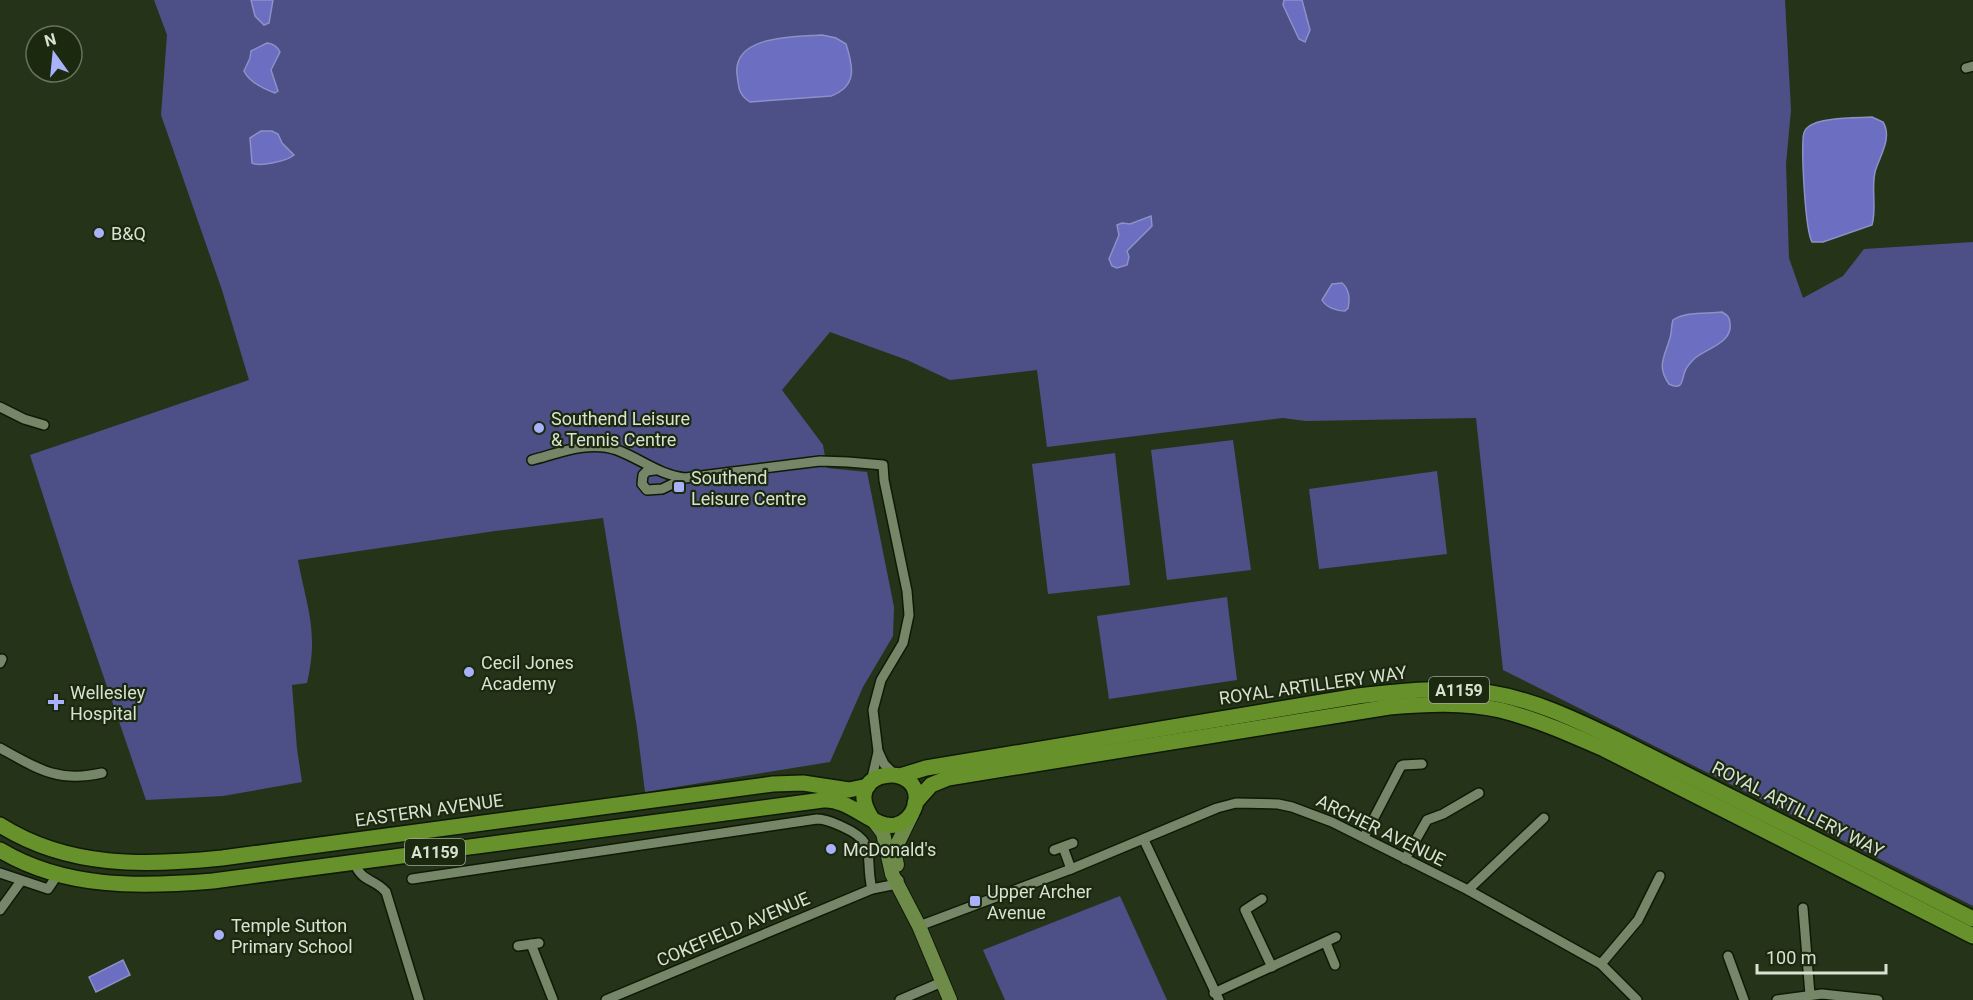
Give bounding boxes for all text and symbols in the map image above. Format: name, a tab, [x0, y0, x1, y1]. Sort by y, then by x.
north arrow	[24, 24, 84, 84]
text: N	[42, 29, 58, 51]
place label: B&Q	[111, 223, 146, 244]
marker: B&Q	[92, 226, 106, 240]
place label: Southend Leisure & Tennis Centre	[551, 408, 690, 450]
marker: Southend Leisure & Tennis Centre	[532, 421, 546, 435]
place label: Southend Leisure Centre	[691, 467, 806, 509]
marker: Southend Leisure Centre	[672, 480, 686, 494]
place label: Cecil Jones Academy	[481, 652, 574, 694]
street label: ROYAL ARTILLERY WAY	[1218, 661, 1409, 709]
marker: Cecil Jones Academy	[462, 665, 476, 679]
road number: A1159	[1429, 677, 1489, 703]
place label: Wellesley Hospital	[70, 682, 146, 724]
marker: Wellesley Hospital	[47, 693, 65, 711]
street label: ROYAL ARTILLERY WAY	[1709, 757, 1887, 861]
street label: EASTERN AVENUE	[354, 789, 504, 831]
street label: ARCHER AVENUE	[1313, 790, 1449, 870]
road number: A1159	[405, 839, 465, 865]
place label: McDonald's	[843, 839, 936, 860]
marker: McDonald's	[824, 842, 838, 856]
place label: Upper Archer Avenue	[987, 881, 1092, 923]
street label: COKEFIELD AVENUE	[653, 887, 813, 971]
marker: Upper Archer Avenue	[968, 894, 982, 908]
place label: Temple Sutton Primary School	[231, 915, 353, 957]
marker: Temple Sutton Primary School	[212, 928, 226, 942]
scale bar	[1757, 937, 1886, 975]
text: 100 m	[1766, 947, 1817, 968]

